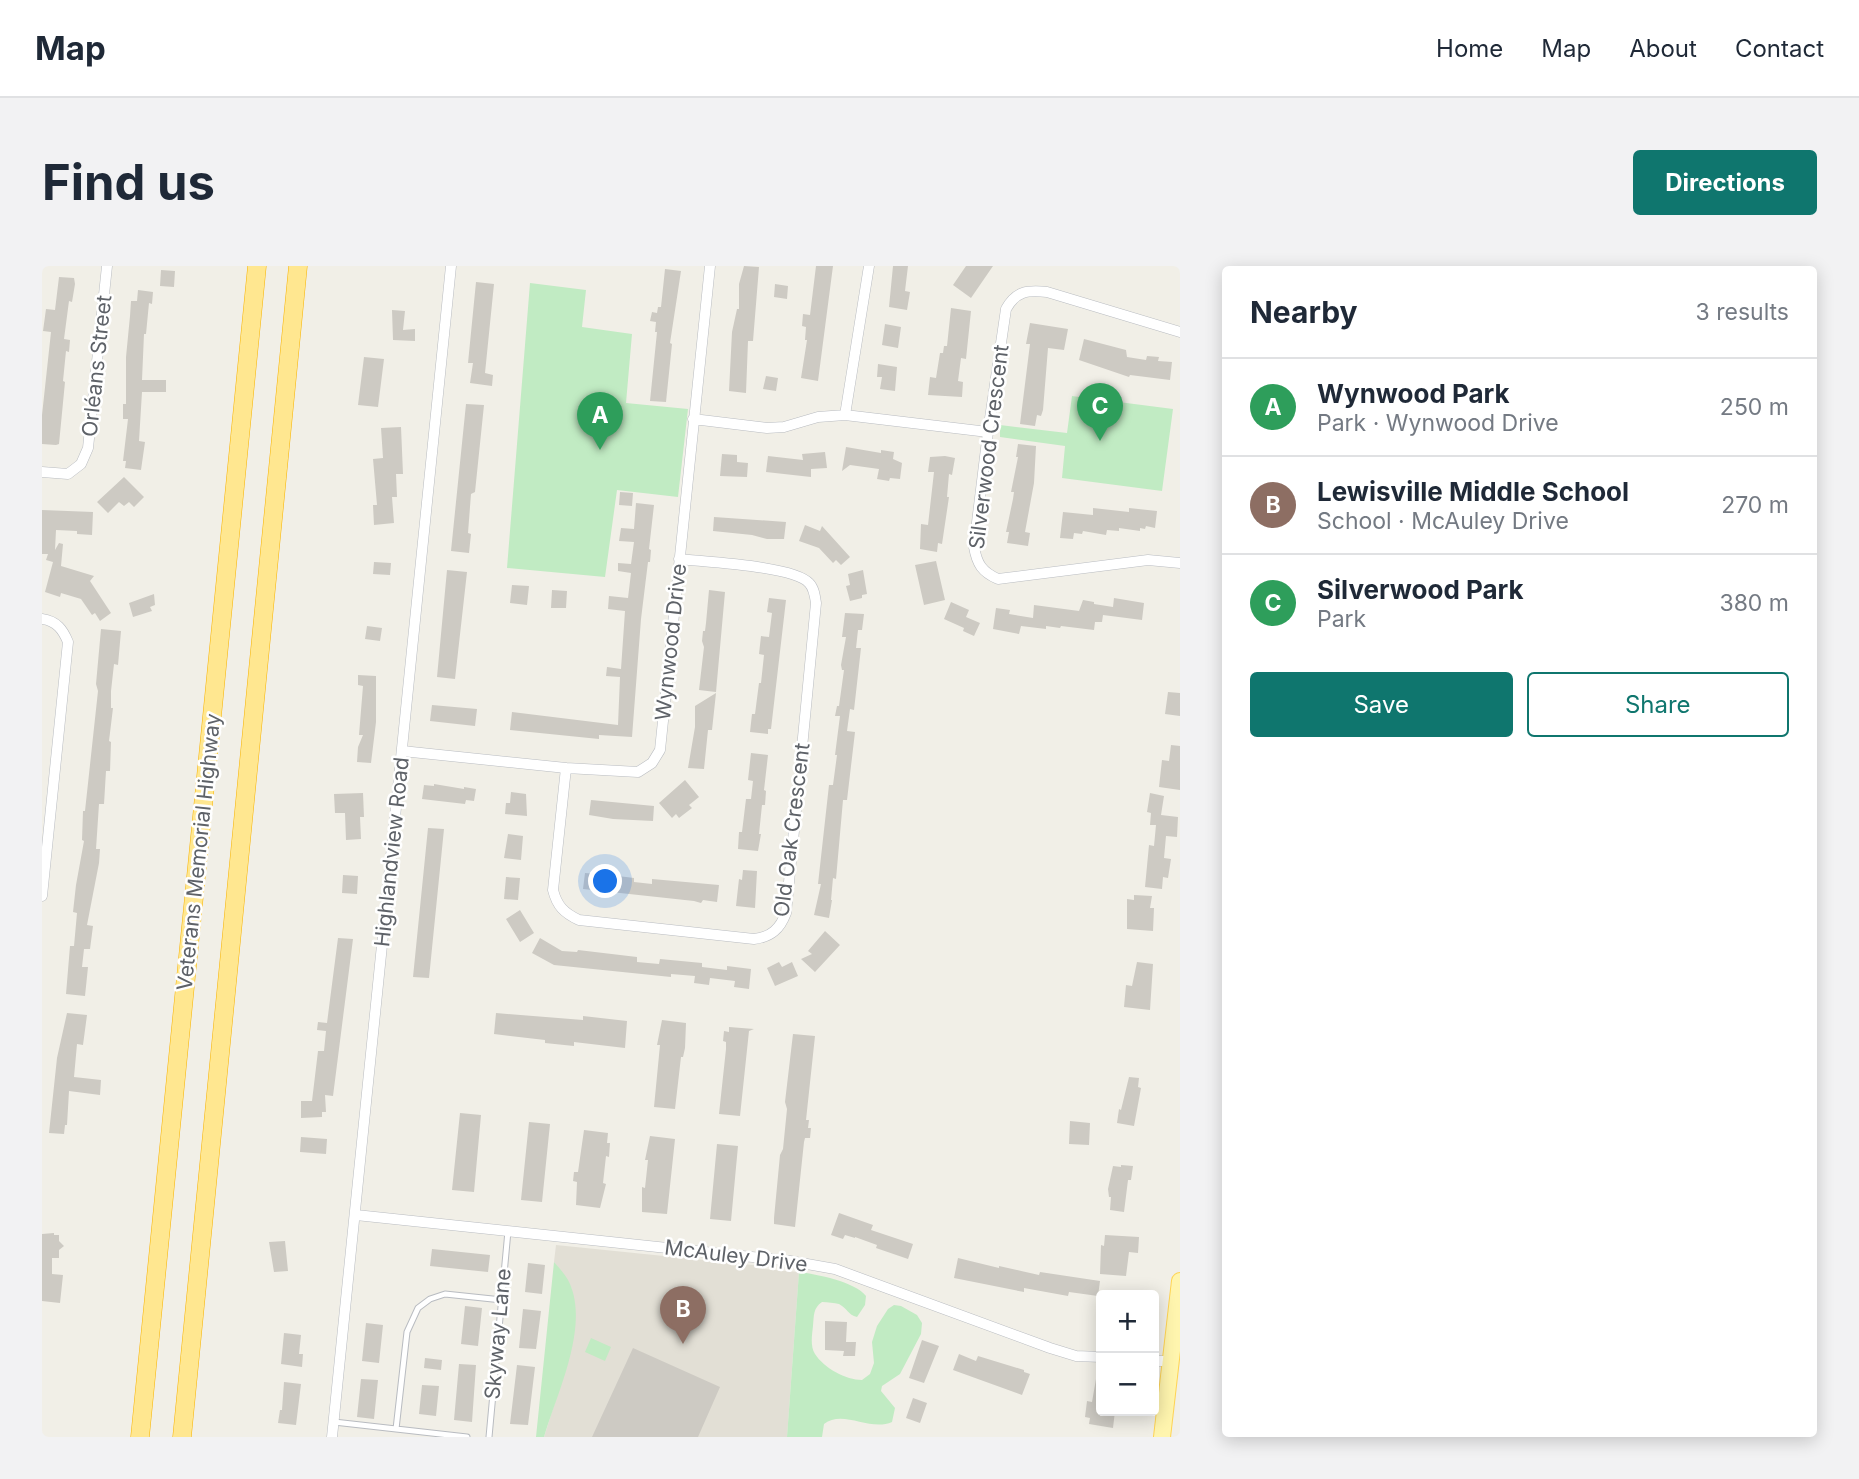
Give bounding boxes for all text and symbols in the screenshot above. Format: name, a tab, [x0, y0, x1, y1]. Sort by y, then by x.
text: Map	[35, 28, 106, 68]
text: Home	[1436, 34, 1503, 63]
text: Map	[1541, 34, 1591, 63]
text: About	[1629, 34, 1697, 63]
text: Contact	[1735, 34, 1824, 63]
button: Directions	[1633, 150, 1817, 215]
text: Find us	[42, 153, 215, 212]
street label: Orléans Street	[77, 294, 116, 438]
text: Nearby	[1250, 294, 1358, 330]
text: 3 results	[1696, 298, 1789, 326]
street label: Silverwood Crescent	[964, 343, 1013, 551]
text: Wynwood Park	[1317, 378, 1510, 409]
pin: C	[1077, 383, 1123, 441]
pin: A	[577, 392, 623, 450]
text: A	[1264, 393, 1282, 421]
text: 250 m	[1720, 393, 1789, 421]
text: Park · Wynwood Drive	[1317, 409, 1559, 437]
text: Lewisville Middle School	[1317, 476, 1629, 507]
text: B	[1265, 491, 1281, 519]
text: 270 m	[1721, 491, 1789, 519]
text: School · McAuley Drive	[1317, 507, 1569, 535]
street label: Wynwood Drive	[650, 562, 691, 722]
text: Silverwood Park	[1317, 574, 1524, 605]
text: C	[1264, 589, 1282, 617]
text: 380 m	[1719, 589, 1789, 617]
text: Park	[1317, 605, 1366, 633]
button: Save	[1250, 672, 1513, 737]
button: Share	[1527, 672, 1789, 737]
street label: Veterans Memorial Highway	[172, 712, 226, 992]
street label: Old Oak Crescent	[768, 741, 815, 918]
street label: Highlandview Road	[369, 756, 414, 948]
your location	[588, 864, 622, 898]
street label: McAuley Drive	[663, 1234, 809, 1277]
street label: Skyway Lane	[479, 1267, 516, 1401]
pin: B	[660, 1286, 706, 1344]
map controls	[1096, 1290, 1159, 1416]
button: +	[1096, 1290, 1159, 1353]
button: −	[1096, 1353, 1159, 1416]

